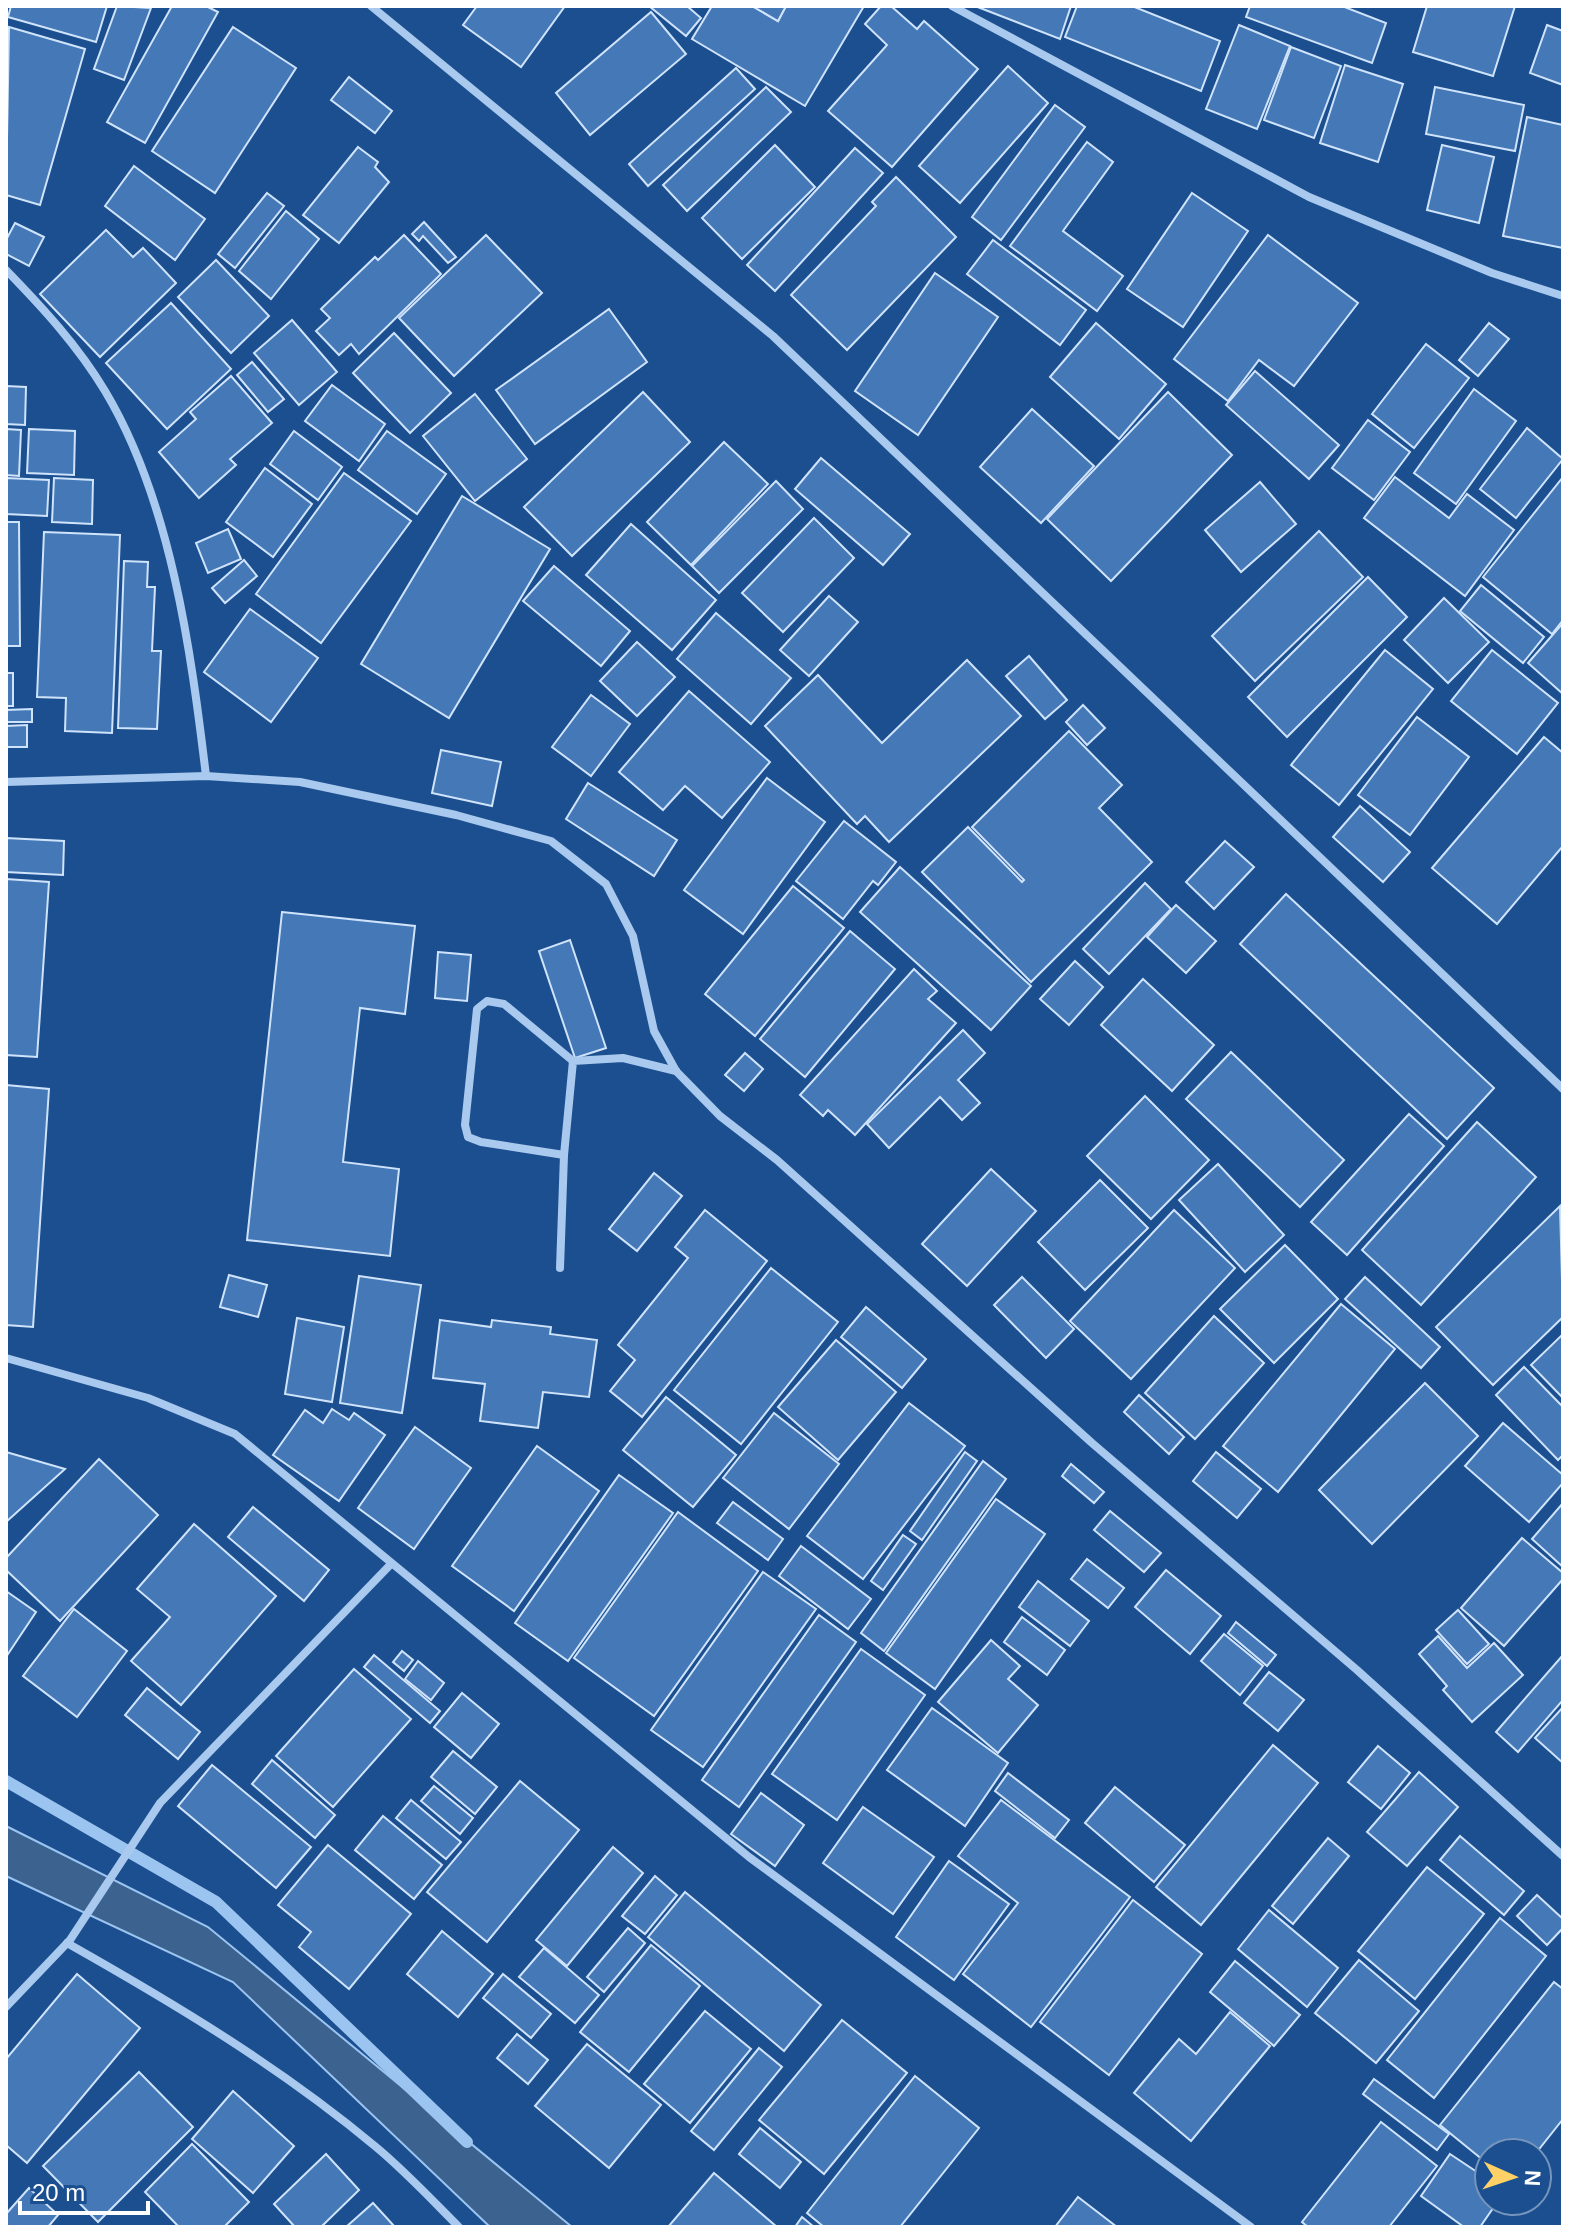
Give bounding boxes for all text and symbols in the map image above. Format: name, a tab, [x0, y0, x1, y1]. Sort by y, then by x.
north arrow	[1473, 2137, 1553, 2217]
scale bar	[20, 2165, 148, 2215]
text: N	[1520, 2169, 1545, 2187]
text: 20 m	[32, 2179, 85, 2206]

